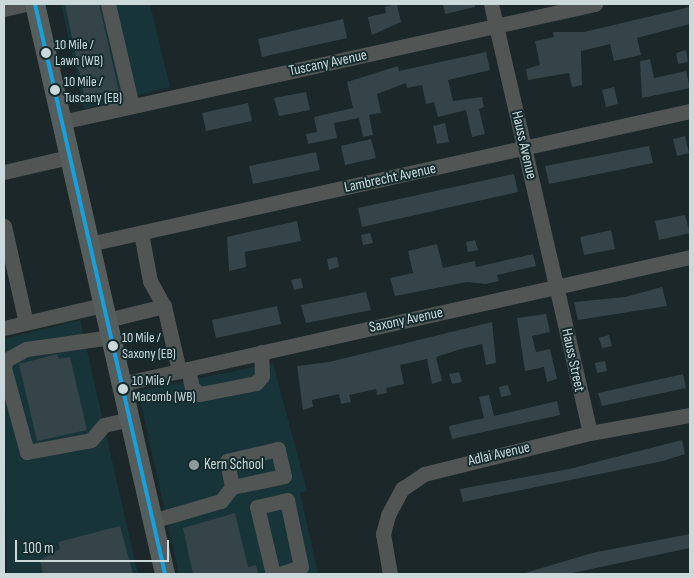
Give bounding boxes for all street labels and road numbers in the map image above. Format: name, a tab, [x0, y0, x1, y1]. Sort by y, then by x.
street label: Tuscany Avenue	[287, 46, 369, 80]
street label: Hauss Avenue	[507, 109, 541, 181]
street label: Lambrecht Avenue	[342, 159, 438, 197]
street label: Saxony Avenue	[367, 303, 445, 337]
street label: Hauss Street	[558, 327, 588, 393]
street label: Adlai Avenue	[466, 438, 532, 470]

